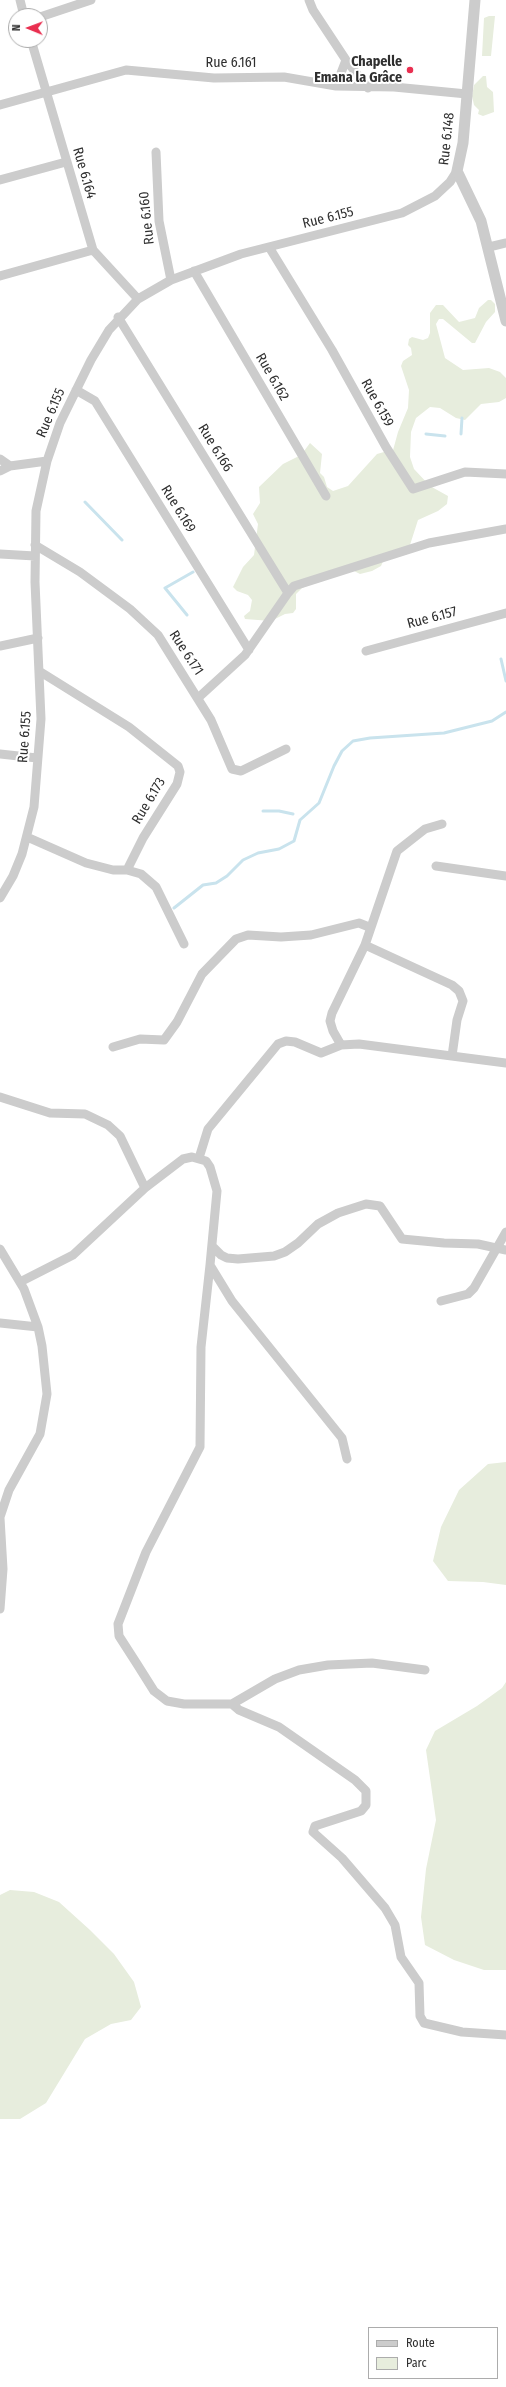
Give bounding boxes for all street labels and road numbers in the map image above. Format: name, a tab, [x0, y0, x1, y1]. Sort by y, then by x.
street label: Rue 6.161	[206, 55, 256, 71]
street label: Rue 6.148	[436, 112, 458, 166]
street label: Rue 6.164	[69, 145, 99, 201]
street label: Rue 6.160	[136, 191, 158, 245]
street label: Rue 6.155	[301, 204, 355, 232]
street label: Rue 6.162	[252, 350, 292, 404]
street label: Rue 6.159	[357, 376, 397, 430]
street label: Rue 6.155	[33, 386, 69, 440]
street label: Rue 6.166	[194, 421, 236, 475]
street label: Rue 6.169	[157, 482, 199, 536]
street label: Rue 6.157	[405, 603, 459, 633]
street label: Rue 6.171	[165, 627, 207, 679]
street label: Rue 6.155	[15, 711, 35, 763]
street label: Rue 6.173	[129, 775, 169, 827]

